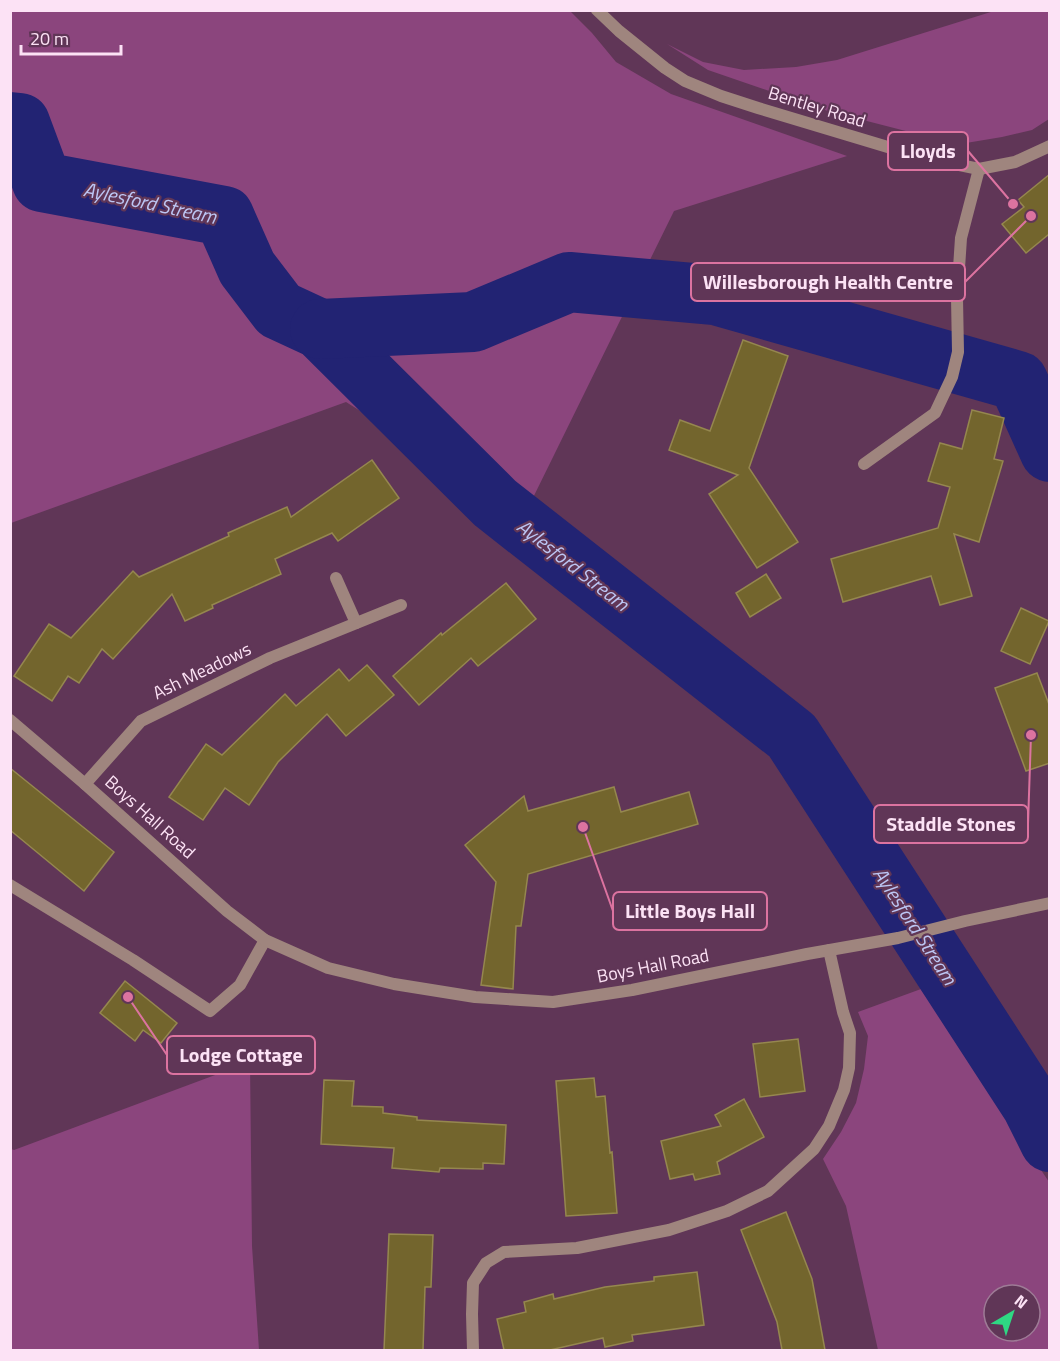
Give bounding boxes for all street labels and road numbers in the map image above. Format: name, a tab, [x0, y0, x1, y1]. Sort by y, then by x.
street label: Bentley Road	[765, 79, 869, 134]
street label: Ash Meadows	[148, 635, 256, 706]
street label: Boys Hall Road	[99, 769, 202, 865]
street label: Boys Hall Road	[595, 941, 711, 990]

